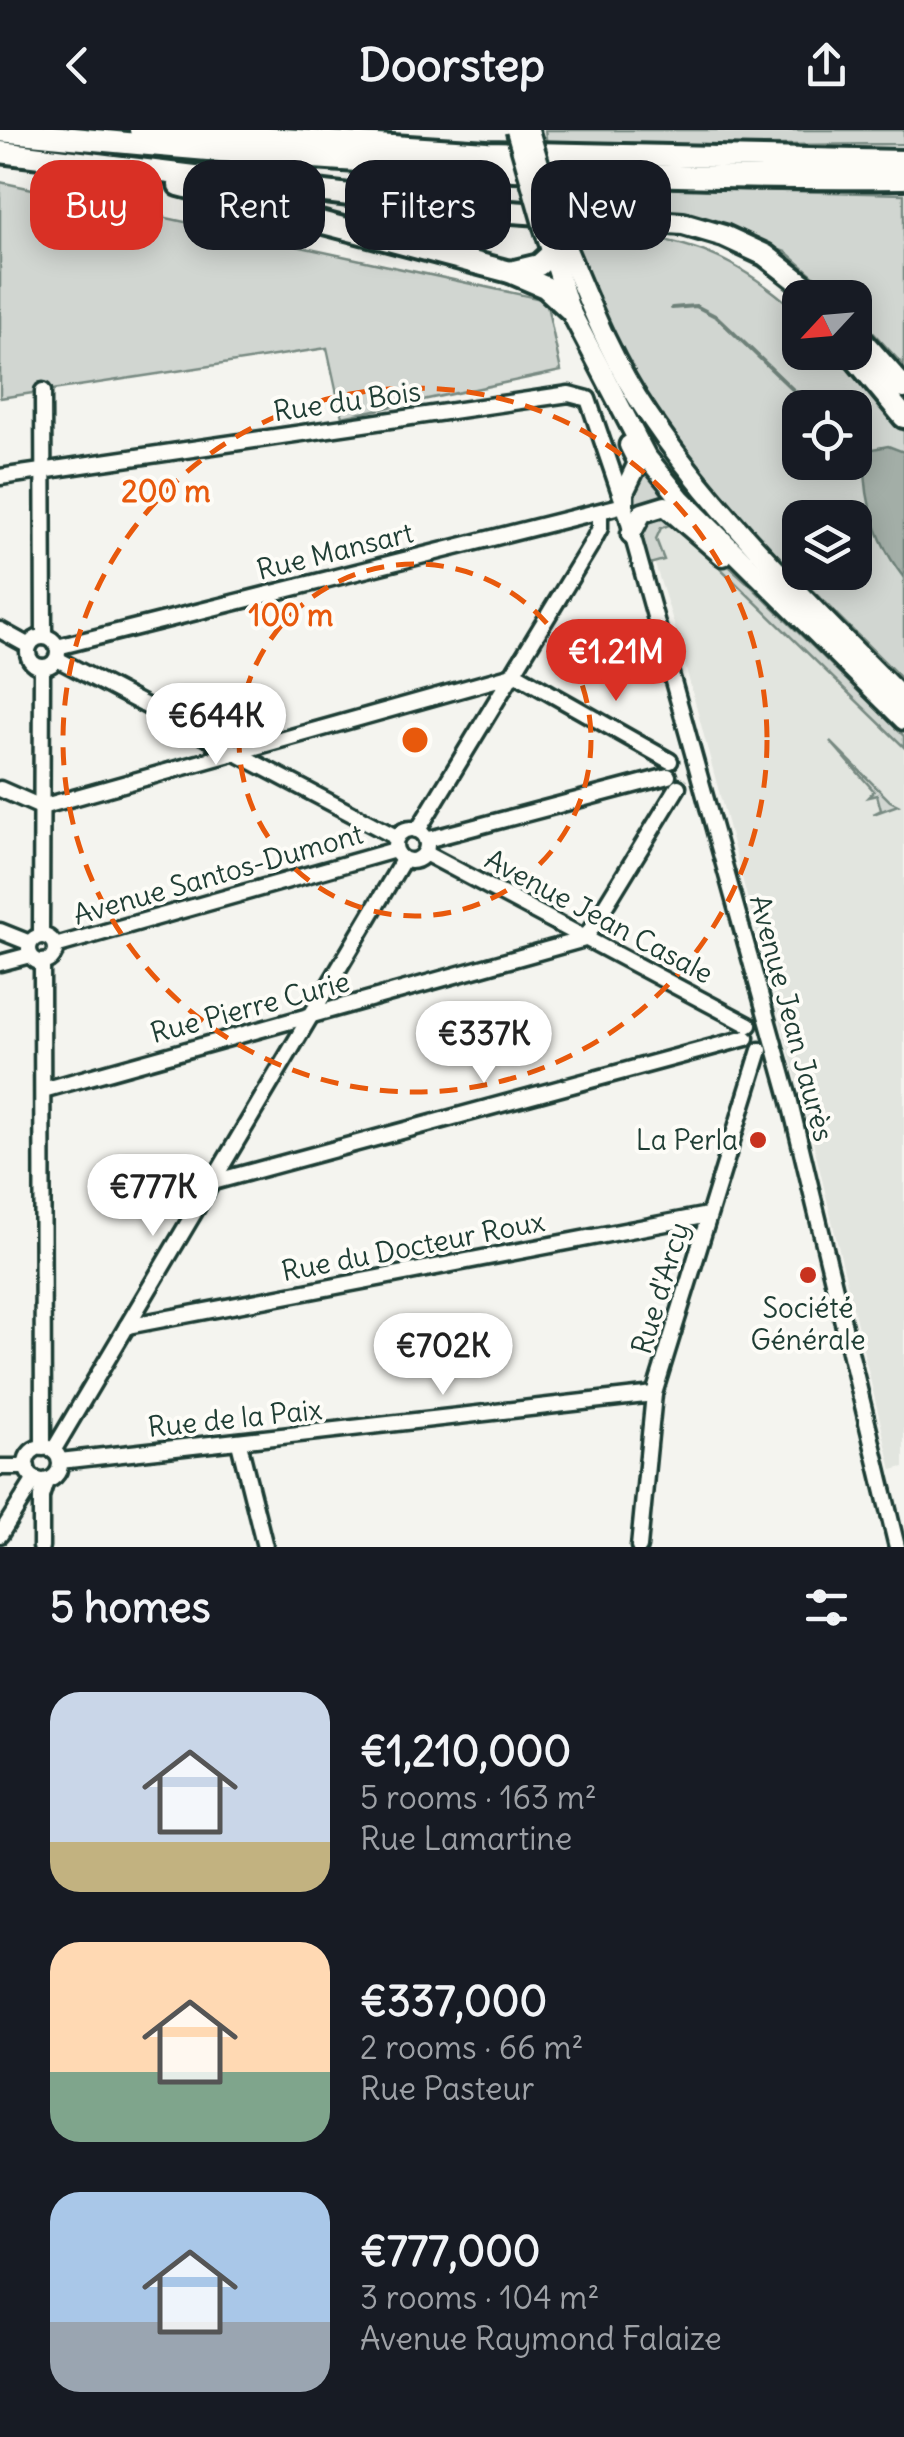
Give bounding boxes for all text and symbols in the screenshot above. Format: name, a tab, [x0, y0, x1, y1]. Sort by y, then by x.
text: Doorstep	[359, 37, 545, 93]
icon: back	[50, 38, 105, 93]
icon: share	[799, 38, 854, 93]
chip: Buy	[30, 160, 163, 250]
chip: Rent	[183, 160, 325, 250]
chip: Filters	[345, 160, 511, 250]
chip: New	[531, 160, 671, 250]
north arrow	[782, 280, 872, 370]
map controls	[782, 280, 872, 590]
street label: Rue du Bois	[271, 373, 423, 429]
button: locate	[782, 390, 872, 480]
text: 200 m	[121, 472, 211, 510]
button: layers	[782, 500, 872, 590]
street label: Rue Mansart	[253, 514, 417, 588]
text: 100 m	[249, 596, 333, 634]
pin: €1.21M	[535, 619, 697, 704]
text: €1.21M	[568, 631, 664, 672]
pin: €644K	[146, 683, 286, 768]
text: €644K	[168, 695, 264, 736]
centre of rings	[397, 722, 433, 758]
street label: Avenue Santos-Dumont	[69, 815, 367, 933]
street label: Avenue Jean Casale	[479, 841, 719, 991]
street label: Avenue Jean Jaurès	[742, 891, 842, 1145]
street label: Rue Pierre Curie	[146, 963, 354, 1051]
pin: €337K	[414, 1001, 554, 1086]
text: €337K	[438, 1013, 530, 1054]
place label: La Perla	[636, 1122, 738, 1158]
marker: La Perla	[747, 1129, 769, 1151]
pin: €777K	[83, 1154, 223, 1239]
text: €777K	[109, 1166, 197, 1207]
street label: Rue du Docteur Roux	[278, 1203, 548, 1289]
street label: Rue d'Arcy	[623, 1218, 697, 1358]
marker: Société Générale	[797, 1264, 819, 1286]
place label: Société Générale	[750, 1290, 866, 1358]
pin: €702K	[373, 1313, 513, 1398]
text: €702K	[396, 1325, 490, 1366]
street label: Rue de la Paix	[146, 1391, 324, 1445]
icon: filters	[799, 1580, 854, 1635]
text: 5 homes	[50, 1581, 211, 1633]
text: €1,210,000	[360, 1725, 571, 1777]
icon: home	[130, 1732, 250, 1852]
text: 5 rooms · 163 m²	[360, 1777, 597, 1818]
text: Rue Lamartine	[360, 1818, 572, 1859]
text: €337,000	[360, 1975, 547, 2027]
icon: home	[130, 1982, 250, 2102]
text: 2 rooms · 66 m²	[360, 2027, 583, 2068]
text: Rue Pasteur	[360, 2068, 534, 2109]
text: €777,000	[360, 2225, 540, 2277]
icon: home	[130, 2232, 250, 2352]
text: 3 rooms · 104 m²	[360, 2277, 599, 2318]
text: Avenue Raymond Falaize	[360, 2318, 722, 2359]

